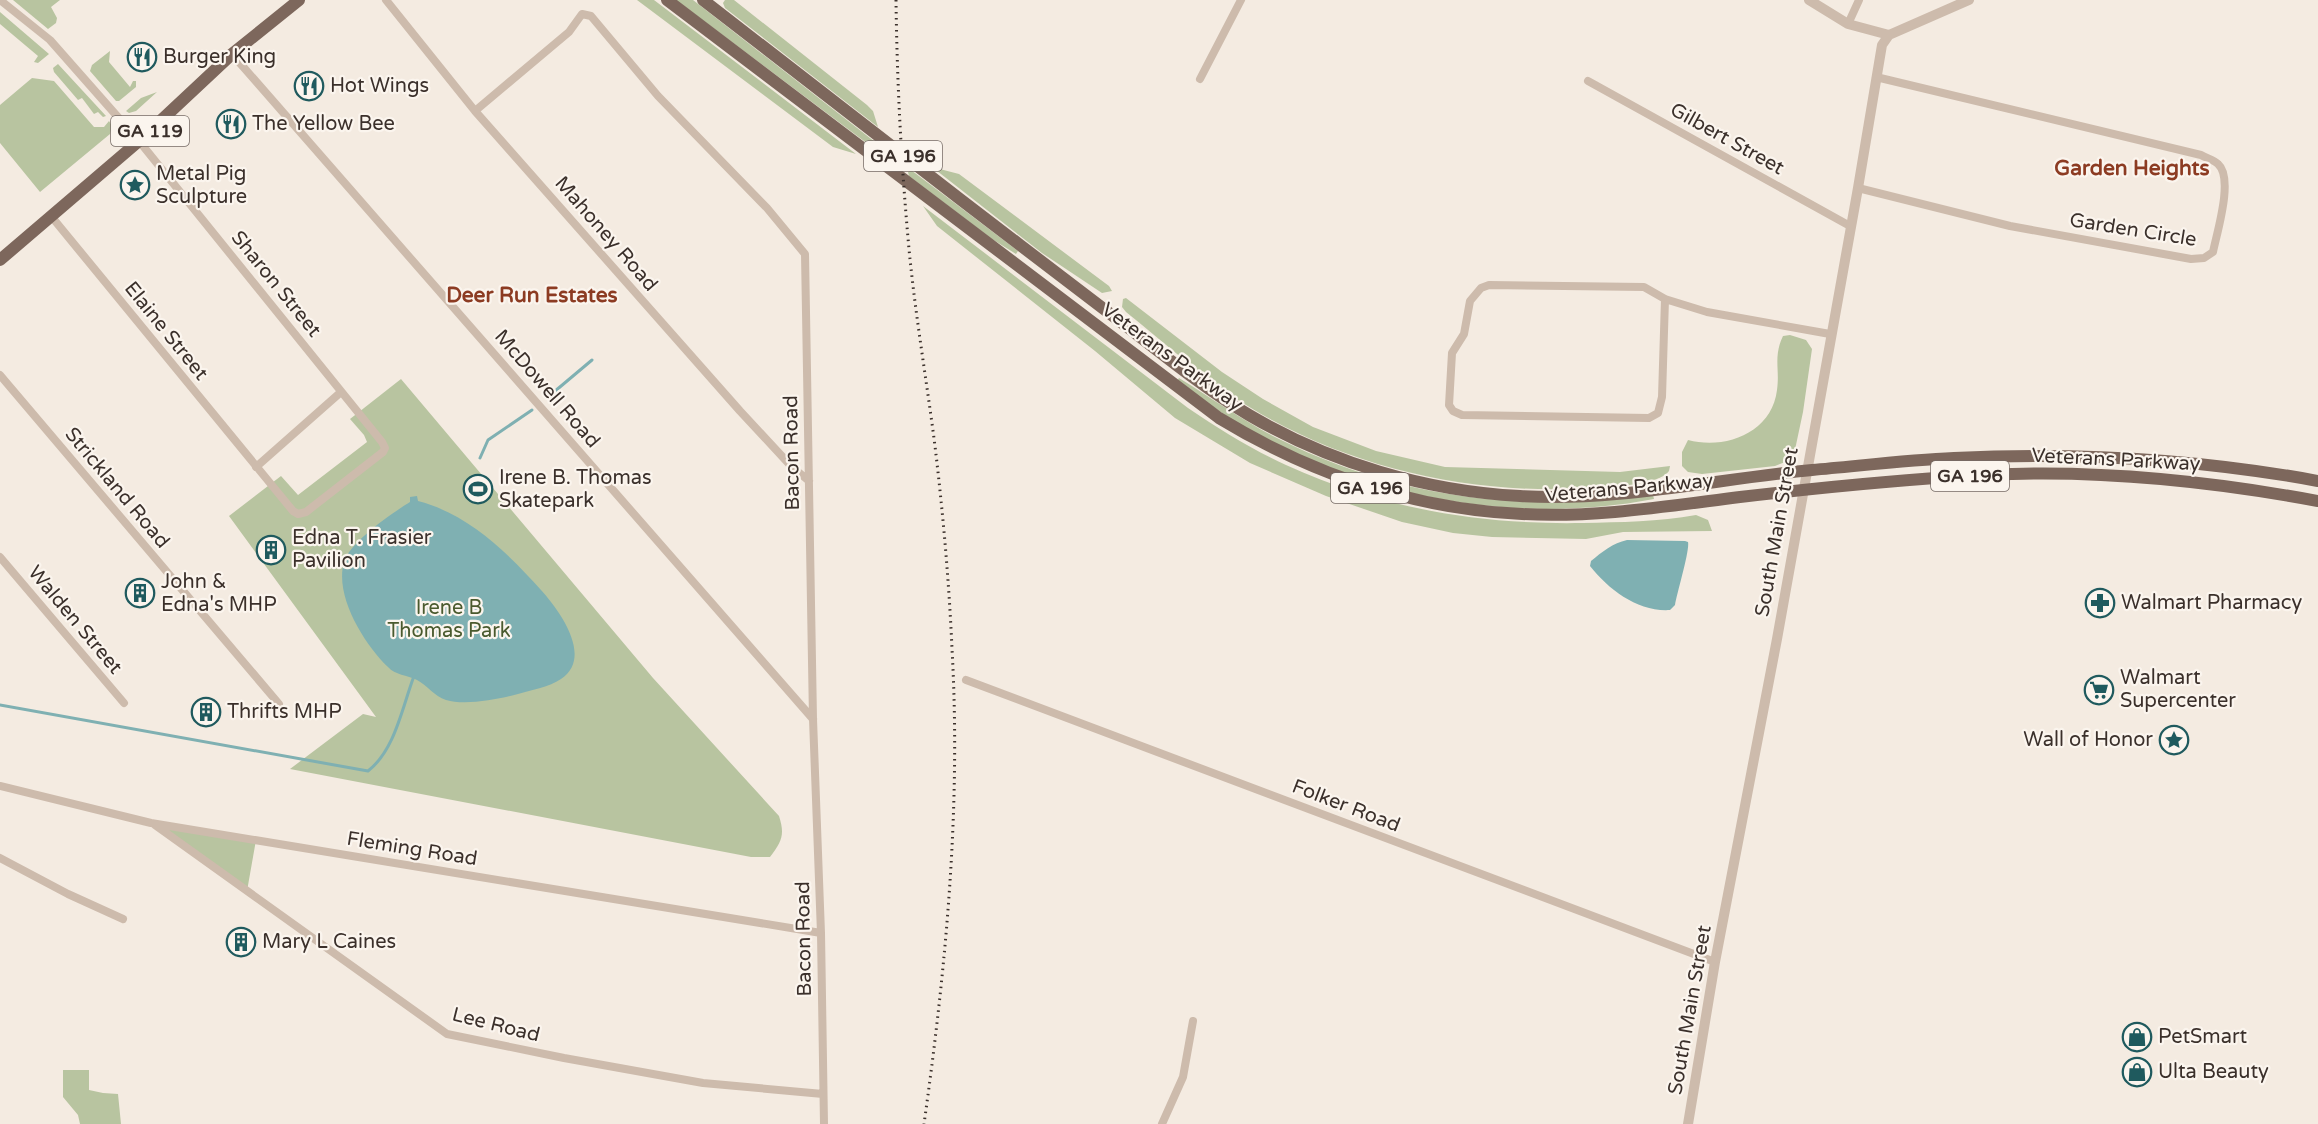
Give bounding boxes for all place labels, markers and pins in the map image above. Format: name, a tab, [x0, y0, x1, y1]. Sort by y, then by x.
restaurant icon: Burger King	[126, 41, 158, 73]
place label: Burger King	[163, 45, 276, 69]
restaurant icon: Hot Wings	[293, 70, 325, 102]
place label: Hot Wings	[330, 74, 429, 98]
restaurant icon: The Yellow Bee	[215, 108, 247, 140]
place label: The Yellow Bee	[252, 112, 395, 136]
place label: Metal Pig Sculpture	[156, 162, 247, 209]
place icon: Metal Pig Sculpture	[119, 169, 151, 201]
place label: Irene B. Thomas Skatepark	[499, 466, 652, 513]
sports icon: Irene B. Thomas Skatepark	[462, 473, 494, 505]
place label: Edna T. Frasier Pavilion	[292, 526, 432, 573]
building icon: Edna T. Frasier Pavilion	[255, 534, 287, 566]
place label: John & Edna's MHP	[161, 570, 277, 617]
building icon: John & Edna's MHP	[124, 577, 156, 609]
pharmacy icon: Walmart Pharmacy	[2084, 587, 2116, 619]
place label: Walmart Pharmacy	[2121, 591, 2302, 615]
place label: Walmart Supercenter	[2120, 666, 2236, 713]
supermarket icon: Walmart Supercenter	[2083, 674, 2115, 706]
building icon: Thrifts MHP	[190, 696, 222, 728]
place label: Thrifts MHP	[227, 700, 342, 724]
place icon: Wall of Honor	[2158, 724, 2190, 756]
place label: Wall of Honor	[2023, 728, 2153, 752]
building icon: Mary L Caines	[225, 926, 257, 958]
place label: Mary L Caines	[262, 930, 396, 954]
shop icon: PetSmart	[2121, 1021, 2153, 1053]
place label: PetSmart	[2158, 1025, 2248, 1049]
shop icon: Ulta Beauty	[2121, 1056, 2153, 1088]
place label: Ulta Beauty	[2158, 1060, 2269, 1084]

